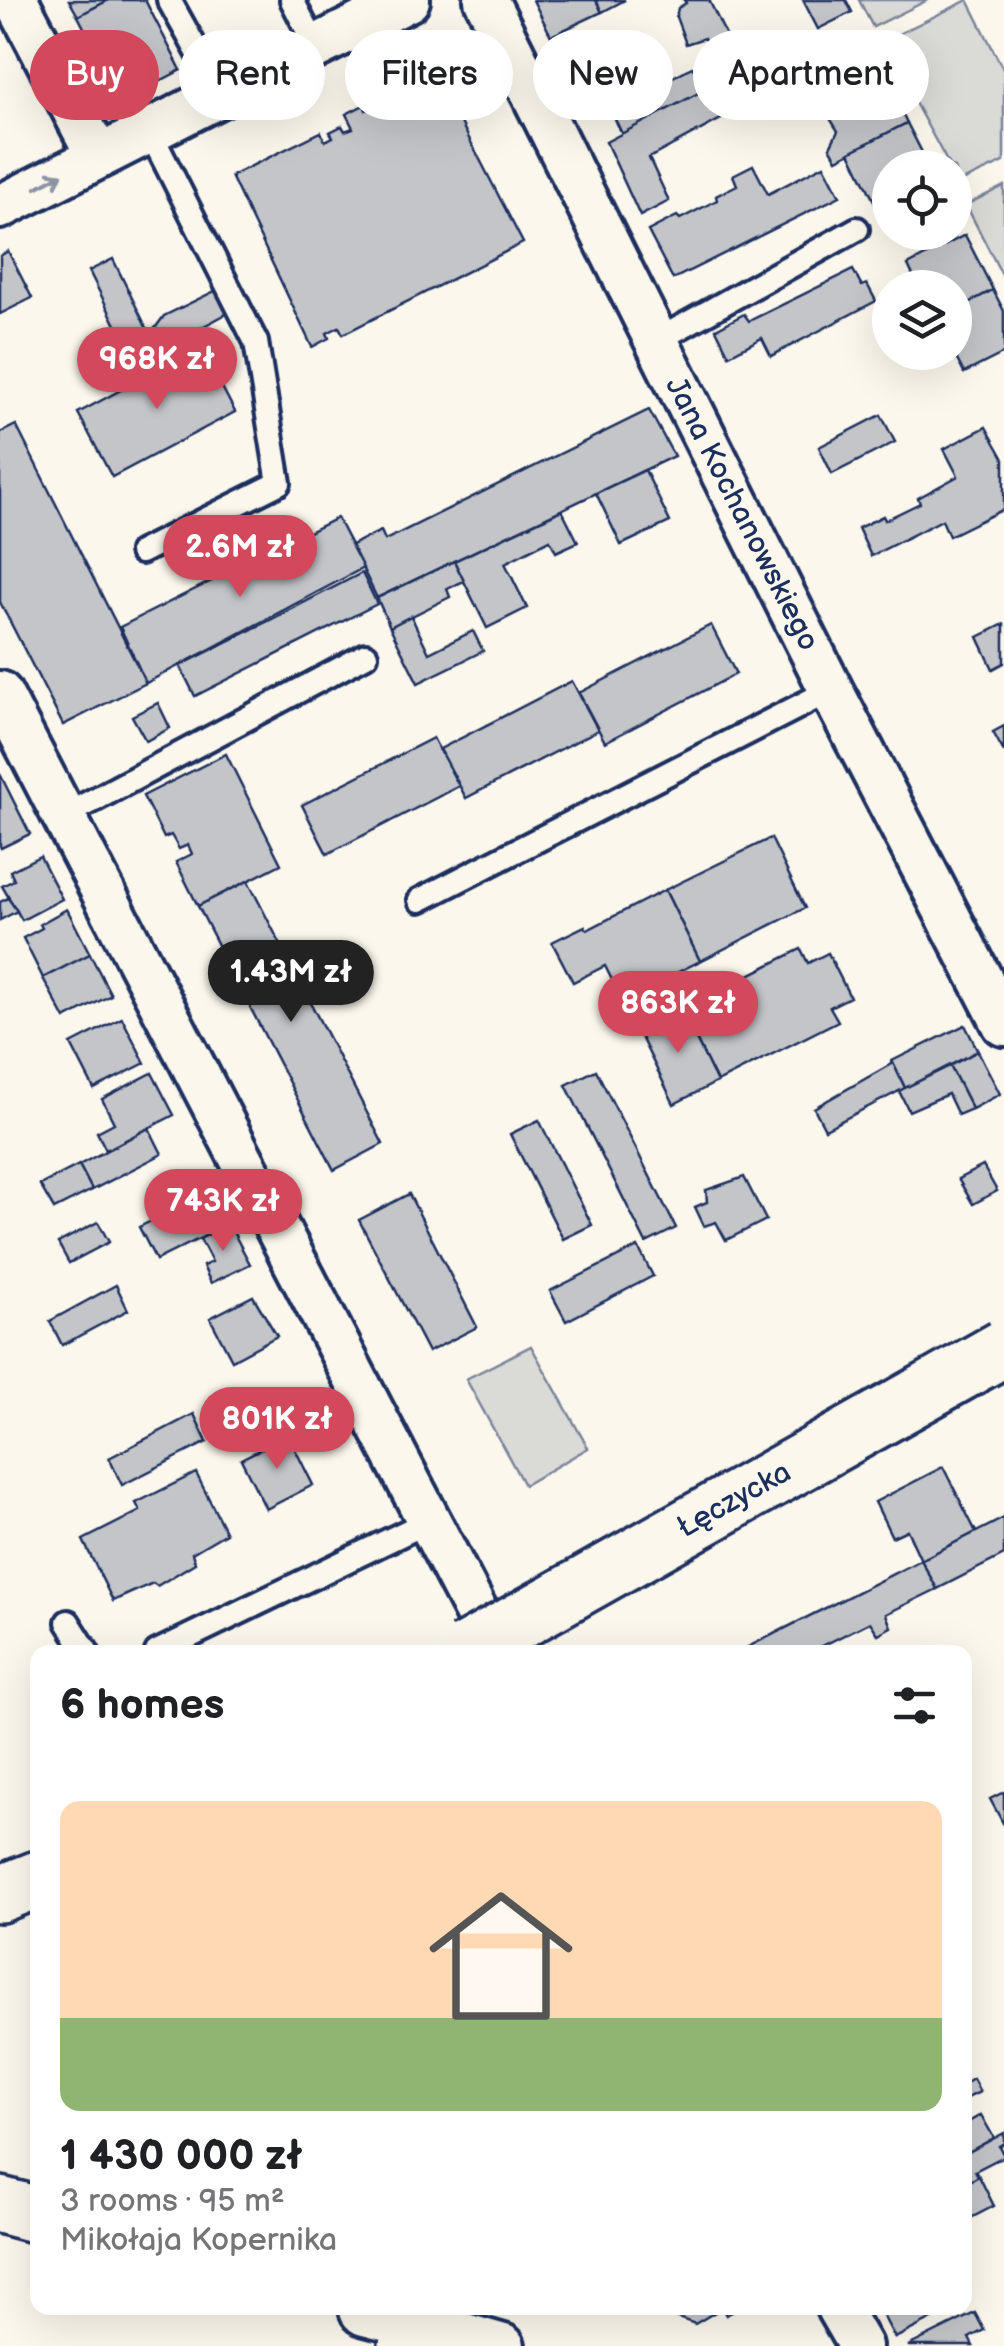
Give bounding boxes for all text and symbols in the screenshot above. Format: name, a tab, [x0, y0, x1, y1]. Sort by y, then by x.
chip: Buy	[30, 30, 159, 120]
chip: Rent	[179, 30, 325, 120]
chip: Filters	[345, 30, 513, 120]
chip: New	[533, 30, 673, 120]
chip: Apartment	[693, 30, 929, 120]
map controls	[872, 150, 972, 370]
button: locate	[872, 150, 972, 250]
one-way arrow	[34, 171, 63, 191]
button: layers	[872, 270, 972, 370]
pin: 968K zł	[65, 327, 249, 412]
text: 968K zł	[99, 340, 215, 379]
street label: Jana Kochanowskiego	[657, 371, 827, 657]
pin: 2.6M zł	[148, 515, 332, 600]
text: 2.6M zł	[185, 528, 295, 567]
pin: 1.43M zł	[188, 940, 394, 1025]
text: 1.43M zł	[230, 953, 352, 992]
pin: 863K zł	[586, 971, 770, 1056]
text: 863K zł	[620, 984, 736, 1023]
pin: 743K zł	[131, 1169, 315, 1254]
text: 743K zł	[166, 1182, 280, 1221]
pin: 801K zł	[185, 1387, 369, 1472]
text: 801K zł	[221, 1400, 333, 1439]
street label: Łęczycka	[671, 1454, 797, 1546]
icon: filters	[887, 1678, 942, 1733]
text: 6 homes	[60, 1680, 224, 1731]
icon: home	[411, 1866, 591, 2046]
text: 1 430 000 zł	[60, 2131, 302, 2182]
text: 3 rooms · 95 m²	[60, 2182, 285, 2221]
text: Mikołaja Kopernika	[60, 2221, 337, 2260]

